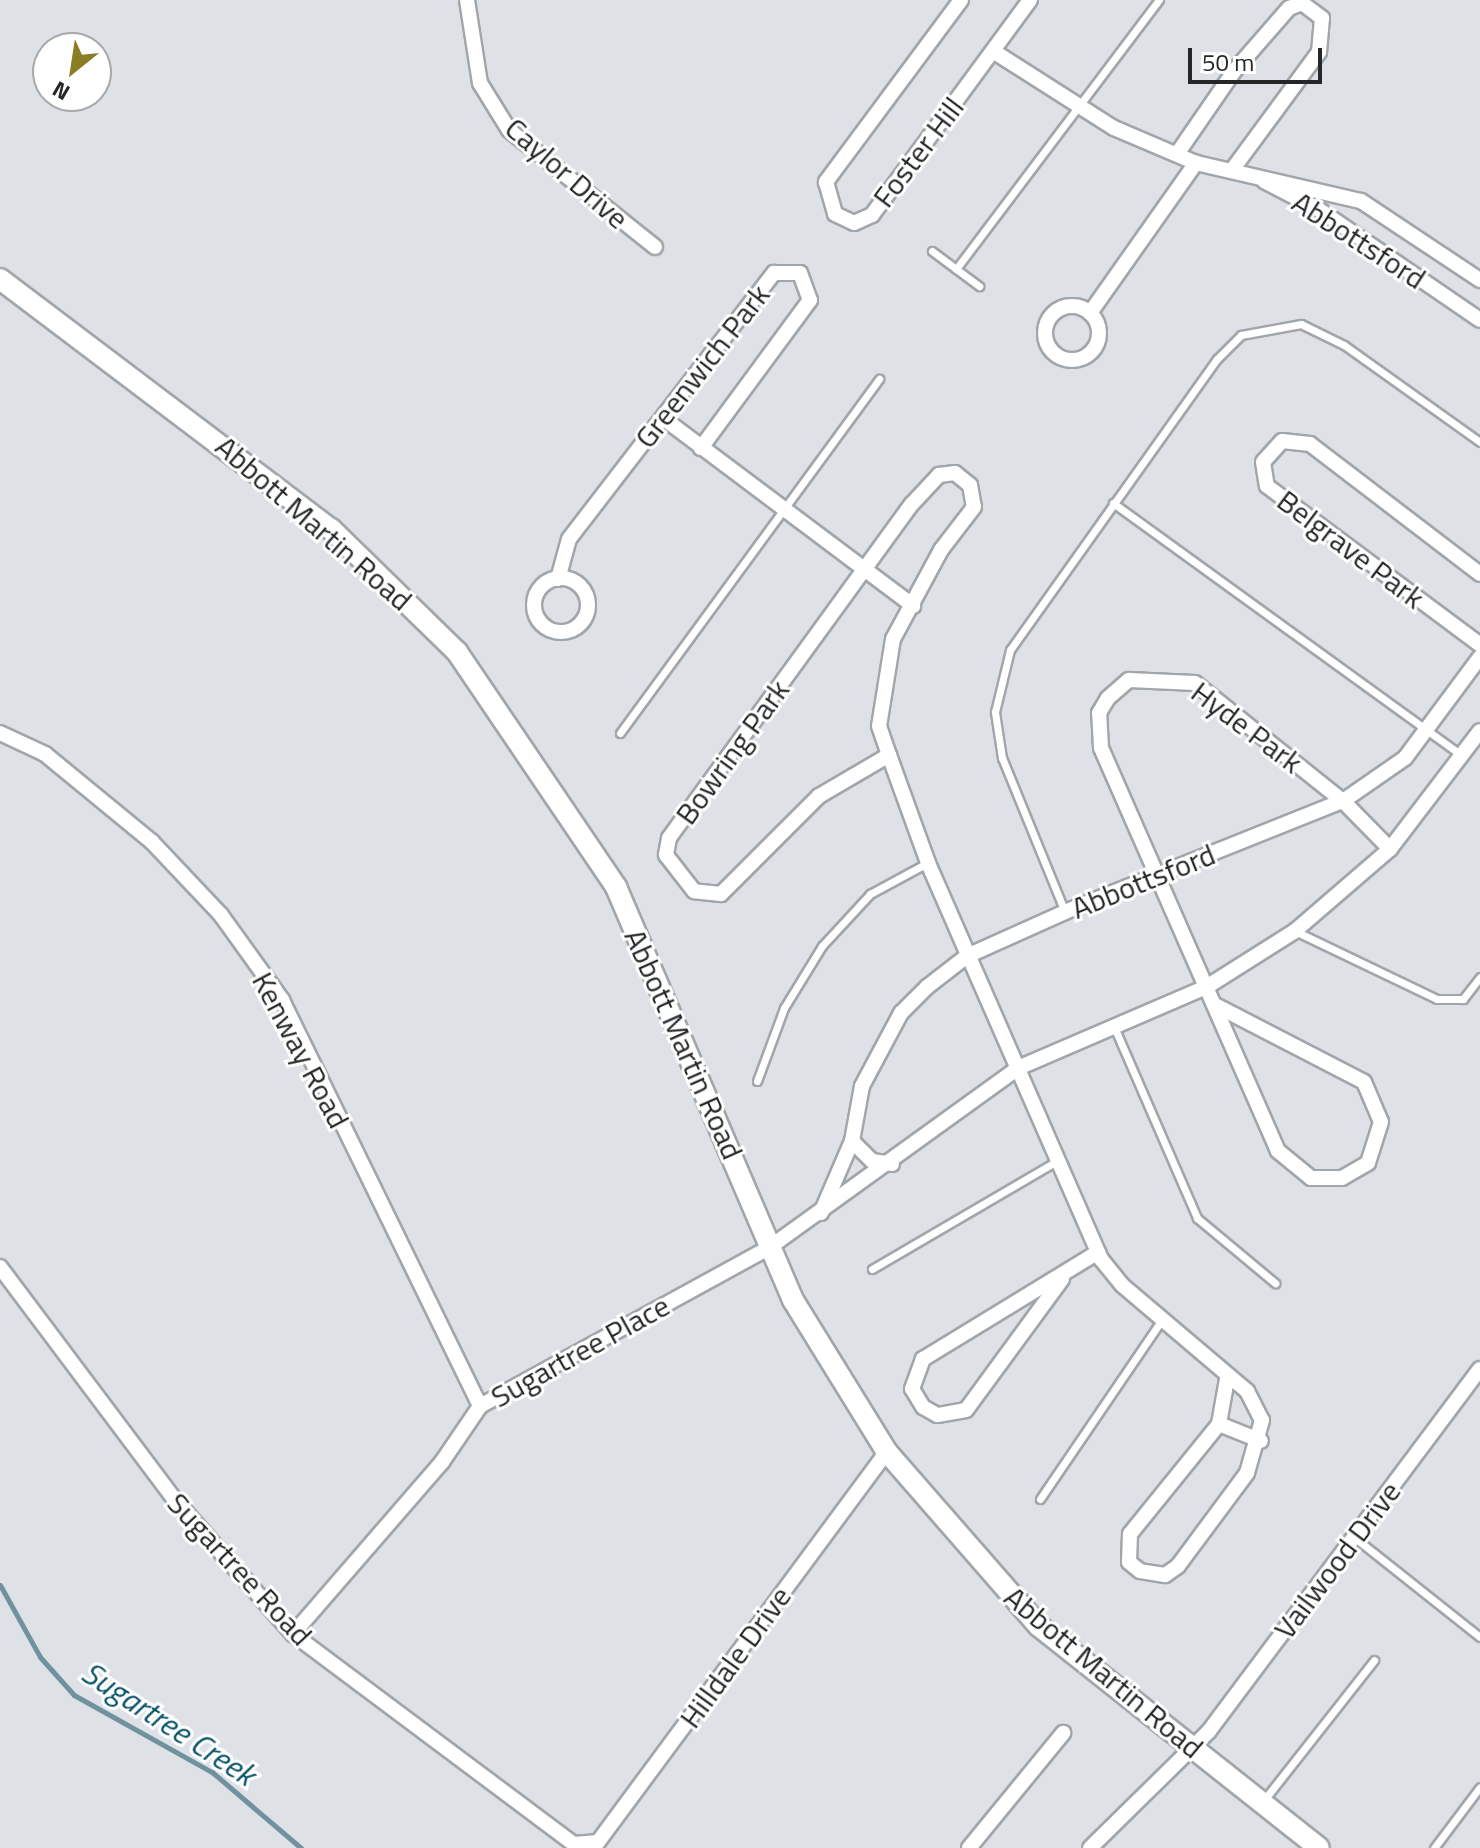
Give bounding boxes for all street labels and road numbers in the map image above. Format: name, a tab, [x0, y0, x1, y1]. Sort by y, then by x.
street label: Foster Hill	[865, 90, 971, 214]
street label: Caylor Drive	[498, 110, 636, 236]
street label: Abbottsford	[1286, 184, 1432, 296]
street label: Greenwich Park	[627, 277, 777, 455]
street label: Abbott Martin Road	[209, 428, 419, 618]
street label: Belgrave Park	[1270, 482, 1432, 616]
street label: Bowring Park	[668, 673, 796, 831]
street label: Hyde Park	[1184, 674, 1310, 780]
street label: Abbottsford	[1066, 836, 1220, 926]
street label: Abbott Martin Road	[617, 923, 751, 1165]
street label: Kenway Road	[245, 966, 357, 1134]
street label: Sugartree Place	[485, 1287, 675, 1415]
street label: Vailwood Drive	[1266, 1474, 1408, 1646]
street label: Sugartree Road	[160, 1485, 320, 1653]
street label: Abbott Martin Road	[997, 1578, 1211, 1766]
street label: Hilldale Drive	[672, 1579, 798, 1735]

